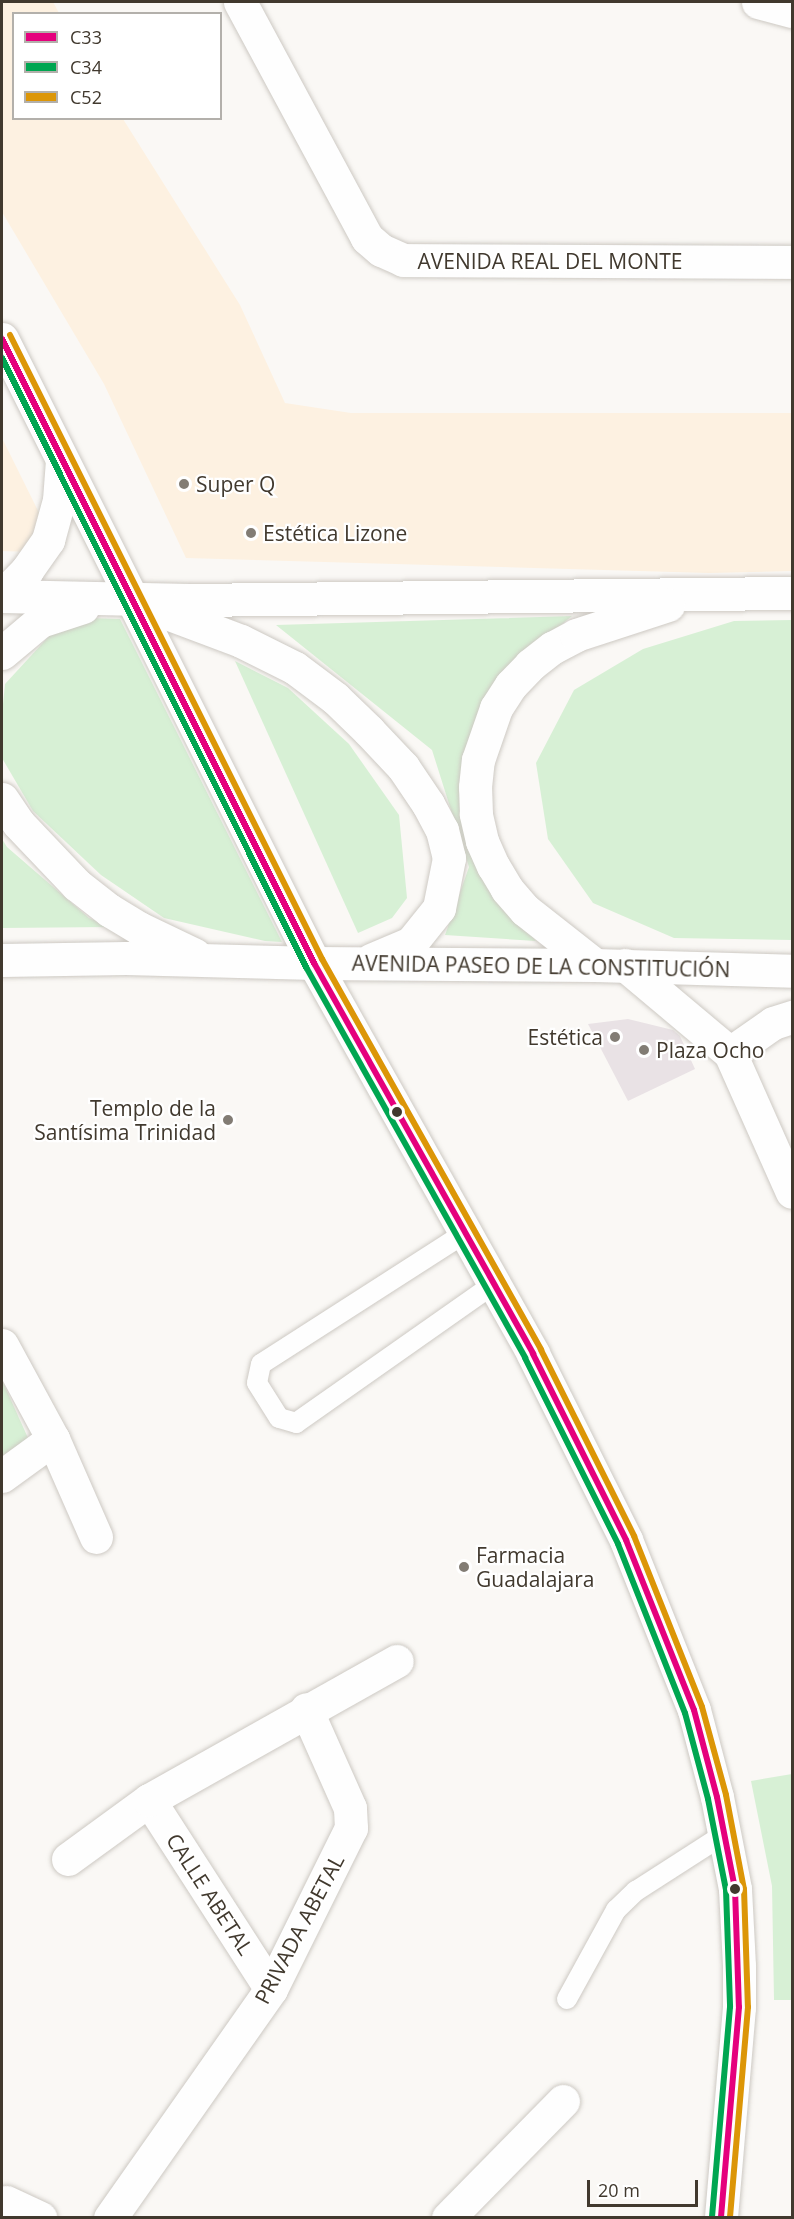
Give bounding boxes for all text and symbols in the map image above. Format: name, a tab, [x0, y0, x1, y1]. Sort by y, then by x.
legend	[12, 12, 222, 120]
text: C33	[70, 25, 102, 49]
text: C34	[70, 55, 102, 79]
text: C52	[70, 85, 102, 109]
street label: AVENIDA REAL DEL MONTE	[417, 248, 683, 274]
place label: Super Q	[196, 471, 275, 497]
marker: Super Q	[177, 477, 191, 491]
place label: Estética Lizone	[263, 520, 407, 546]
marker: Estética Lizone	[244, 526, 258, 540]
street label: AVENIDA PASEO DE LA CONSTITUCIÓN	[352, 950, 730, 982]
place label: Estética	[528, 1024, 603, 1050]
marker: Estética	[608, 1030, 622, 1044]
place label: Plaza Ocho	[656, 1037, 764, 1063]
marker: Plaza Ocho	[637, 1043, 651, 1057]
place label: Templo de la Santísima Trinidad	[34, 1095, 216, 1145]
unlabelled marker	[391, 1106, 403, 1118]
marker: Templo de la Santísima Trinidad	[221, 1113, 235, 1127]
place label: Farmacia Guadalajara	[476, 1542, 595, 1592]
marker: Farmacia Guadalajara	[457, 1560, 471, 1574]
street label: CALLE ABETAL	[161, 1828, 259, 1960]
street label: PRIVADA ABETAL	[249, 1850, 349, 2008]
unlabelled marker	[729, 1883, 741, 1895]
scale bar	[590, 2168, 701, 2206]
text: 20 m	[598, 2178, 640, 2202]

